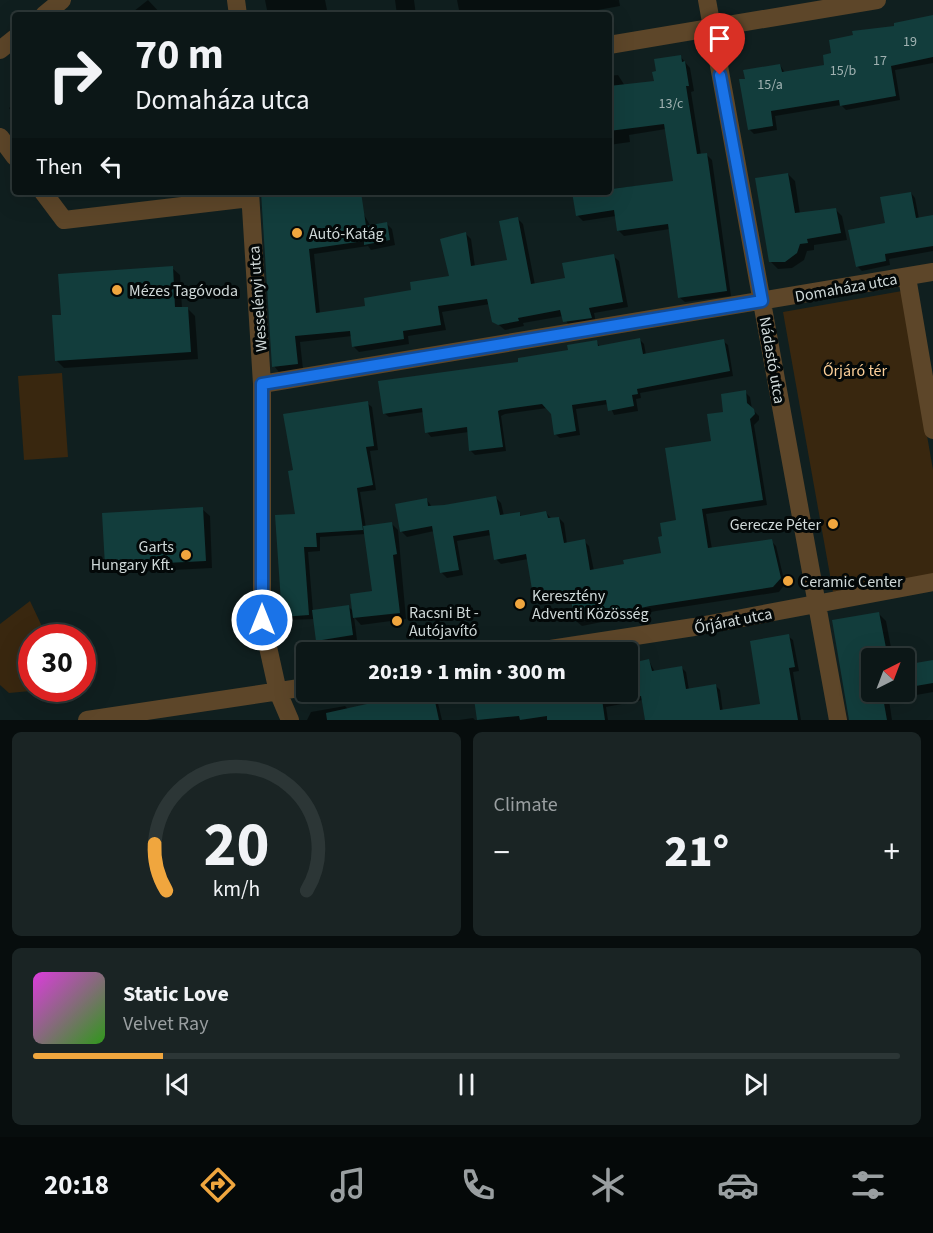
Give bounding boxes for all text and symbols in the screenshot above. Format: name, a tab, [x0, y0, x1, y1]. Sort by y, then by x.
pin	[694, 13, 745, 75]
icon: arrive	[703, 22, 736, 55]
text: 70 m	[135, 25, 224, 85]
house number: 19	[903, 32, 917, 52]
icon: right	[36, 36, 114, 114]
house number: 17	[873, 51, 887, 71]
house number: 15/b	[830, 61, 857, 81]
house number: 15/a	[757, 75, 783, 95]
text: Domaháza utca	[135, 81, 310, 120]
house number: 13/c	[659, 94, 684, 114]
icon: left	[95, 150, 128, 183]
text: Then	[36, 151, 83, 183]
place label: Autó-Katág	[309, 223, 384, 245]
marker: Autó-Katág	[290, 226, 304, 240]
street label: Wesselényi utca	[243, 245, 273, 353]
street label: Domaháza utca	[793, 268, 899, 308]
place label: Mézes Tagóvoda	[129, 280, 238, 302]
marker: Mézes Tagóvoda	[110, 283, 124, 297]
street label: Nádastó utca	[754, 315, 790, 405]
park label: Őrjáró tér	[823, 360, 888, 382]
place label: Gerecze Péter	[730, 514, 821, 536]
marker: Gerecze Péter	[826, 517, 840, 531]
place label: Garts Hungary Kft.	[91, 536, 174, 576]
marker: Garts Hungary Kft.	[179, 548, 193, 562]
place label: Ceramic Center	[800, 571, 903, 593]
marker: Ceramic Center	[781, 574, 795, 588]
place label: Keresztény Adventi Közösség	[532, 585, 648, 625]
position arrow	[230, 588, 294, 652]
marker: Keresztény Adventi Közösség	[513, 597, 527, 611]
place label: Racsni Bt - Autójavító	[409, 602, 479, 642]
street label: Őrjárat utca	[692, 603, 774, 639]
marker: Racsni Bt - Autójavító	[390, 614, 404, 628]
speed limit sign: 30	[18, 624, 96, 702]
north arrow	[861, 648, 915, 702]
map controls	[861, 648, 915, 702]
text: 20:19 · 1 min · 300 m	[368, 656, 566, 688]
text: Climate	[494, 791, 558, 819]
text: 20	[203, 801, 269, 890]
text: 21°	[664, 820, 729, 884]
text: −	[494, 829, 510, 876]
text: +	[884, 829, 900, 876]
text: km/h	[212, 874, 260, 905]
text: Static Love	[123, 978, 229, 1010]
text: Velvet Ray	[123, 1010, 209, 1038]
icon: previous	[161, 1068, 194, 1101]
icon: pause	[450, 1068, 483, 1101]
icon: next	[739, 1068, 772, 1101]
icon: directions	[197, 1164, 239, 1206]
icon: music	[327, 1164, 369, 1206]
icon: phone	[457, 1164, 499, 1206]
icon: climate	[587, 1164, 629, 1206]
icon: car	[717, 1164, 759, 1206]
icon: filters	[847, 1164, 889, 1206]
text: 20:18	[44, 1166, 109, 1205]

